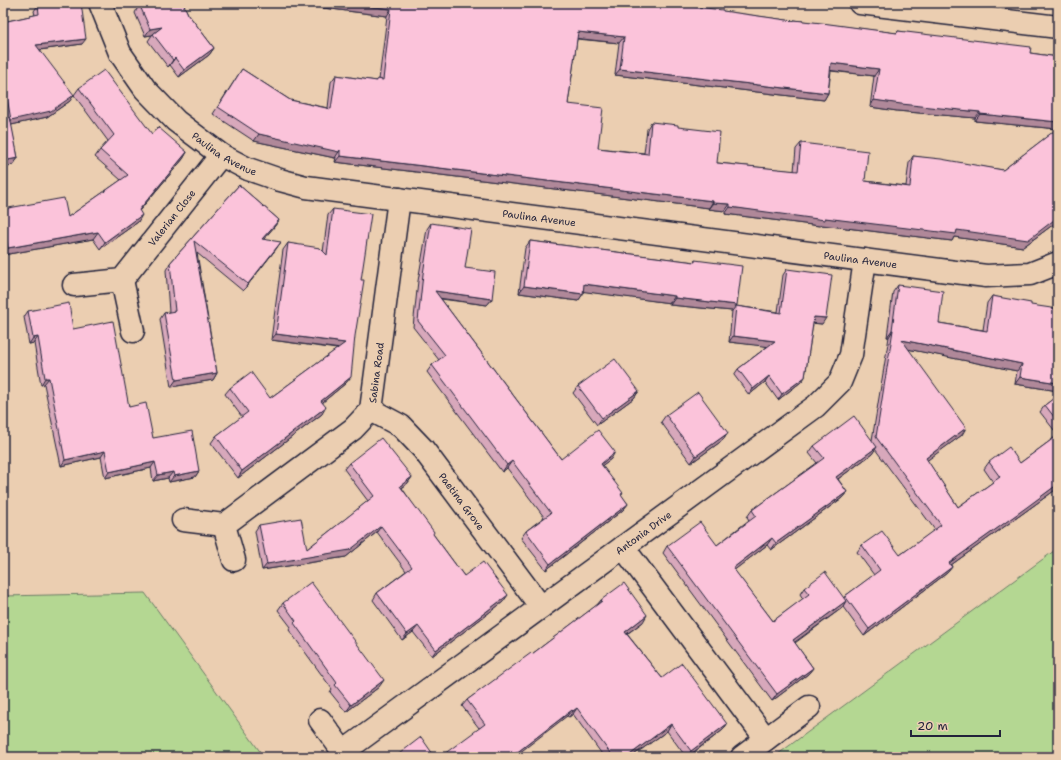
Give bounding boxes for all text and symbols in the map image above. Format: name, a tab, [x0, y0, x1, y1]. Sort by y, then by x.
street label: Paulina Avenue	[189, 129, 259, 178]
street label: Valerian Close	[145, 186, 198, 248]
street label: Paulina Avenue	[502, 206, 577, 229]
street label: Paulina Avenue	[823, 248, 898, 271]
street label: Sabina Road	[365, 341, 386, 404]
street label: Paetina Grove	[436, 470, 488, 533]
street label: Antonia Drive	[613, 507, 674, 557]
scale bar	[911, 712, 1000, 738]
text: 20 m	[917, 718, 948, 734]

